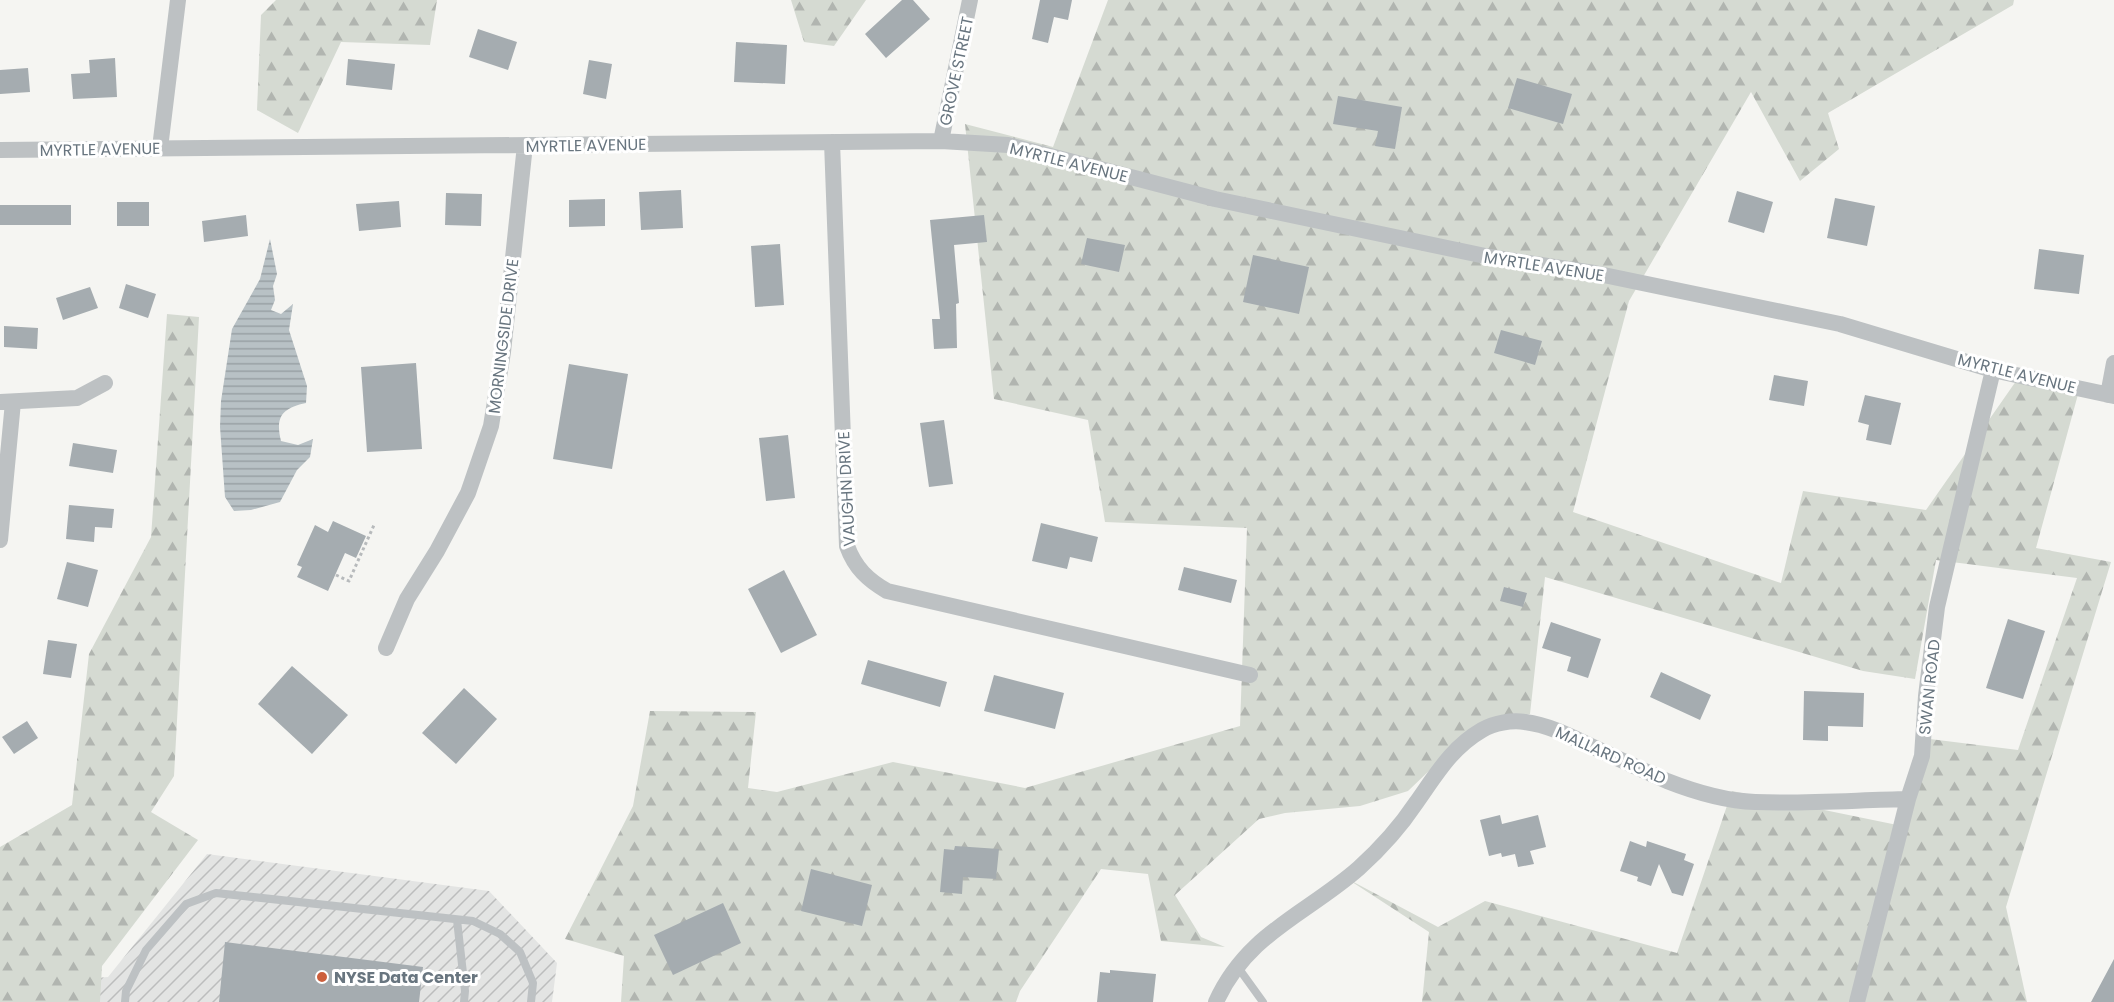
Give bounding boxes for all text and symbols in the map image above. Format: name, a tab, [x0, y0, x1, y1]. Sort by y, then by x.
street label: GROVE STREET	[934, 14, 979, 128]
street label: MYRTLE AVENUE	[525, 133, 647, 158]
street label: MYRTLE AVENUE	[39, 137, 161, 162]
street label: MYRTLE AVENUE	[1007, 137, 1130, 188]
street label: MYRTLE AVENUE	[1482, 246, 1605, 287]
street label: MORNINGSIDE DRIVE	[483, 257, 524, 415]
street label: MYRTLE AVENUE	[1955, 348, 2078, 399]
street label: VAUGHN DRIVE	[832, 431, 861, 547]
street label: SWAN ROAD	[1913, 638, 1946, 736]
street label: MALLARD ROAD	[1552, 721, 1670, 790]
place label: NYSE Data Center	[334, 966, 478, 989]
marker: NYSE Data Center	[315, 970, 329, 984]

